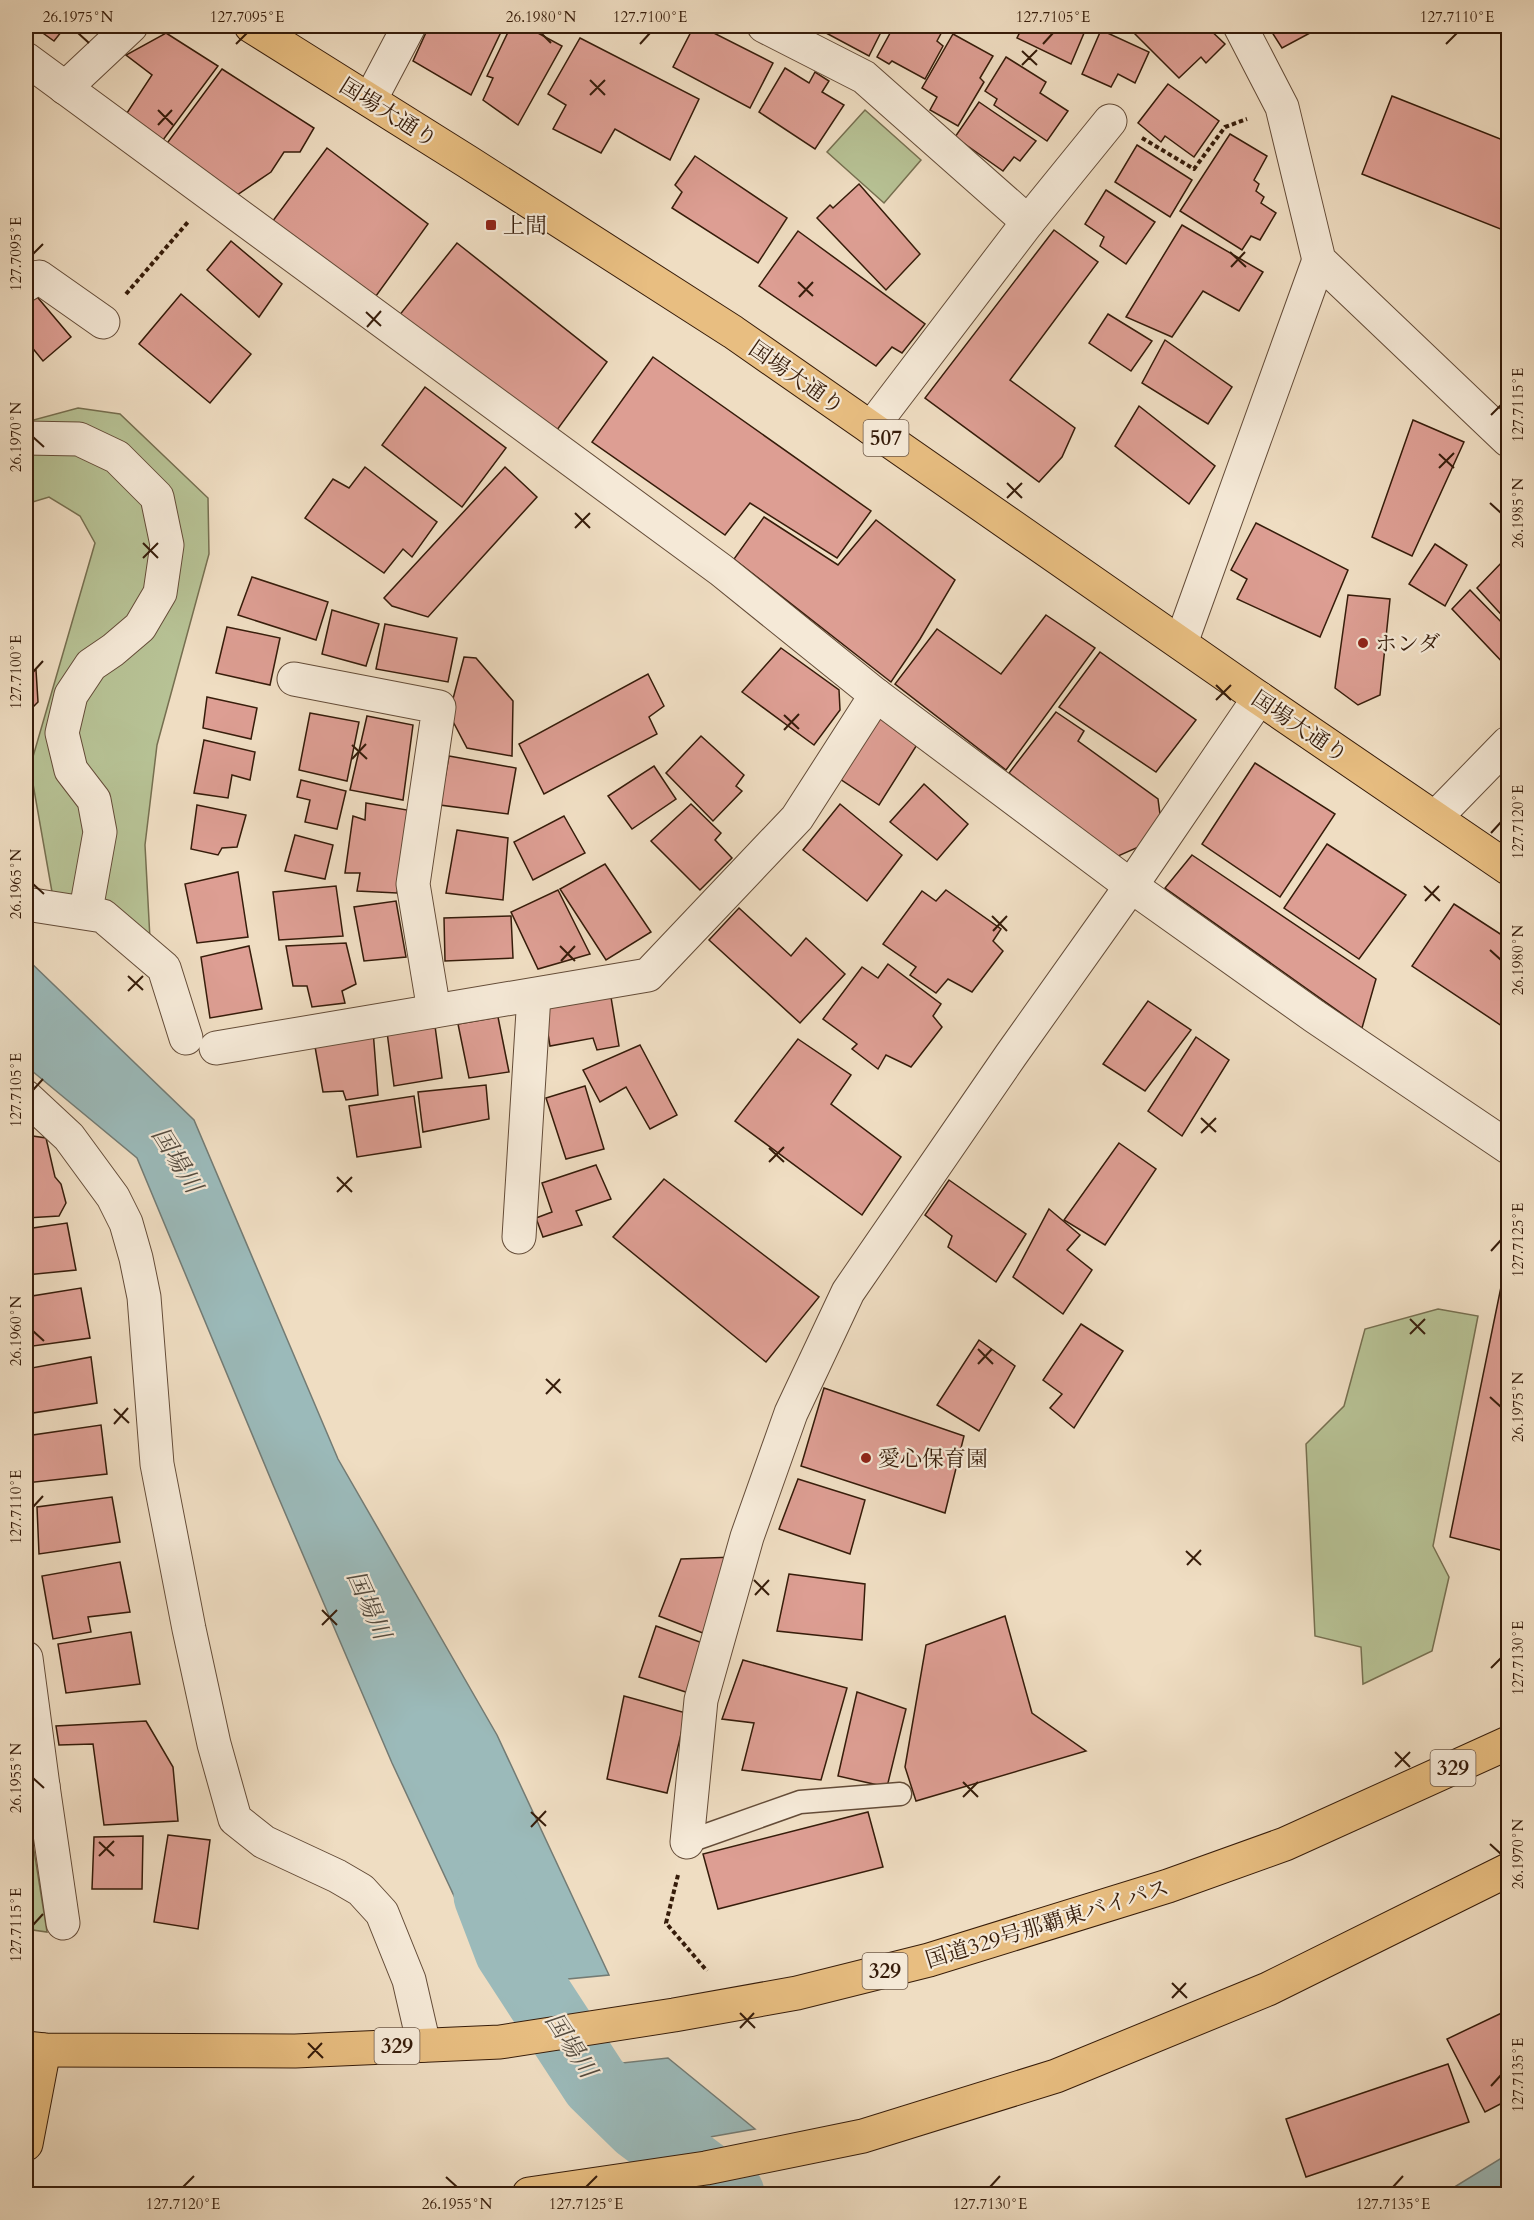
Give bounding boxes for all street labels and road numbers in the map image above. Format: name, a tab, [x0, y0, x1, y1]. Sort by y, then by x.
street label: 国場大通り	[334, 71, 443, 155]
street label: 国場大通り	[743, 334, 850, 422]
road number: 507	[864, 420, 908, 456]
street label: 国場大通り	[1245, 684, 1353, 770]
road number: 329	[1430, 1750, 1476, 1786]
street label: 国道329号那覇東バイパス	[922, 1873, 1173, 1975]
road number: 329	[862, 1953, 908, 1989]
road number: 329	[374, 2028, 420, 2064]

